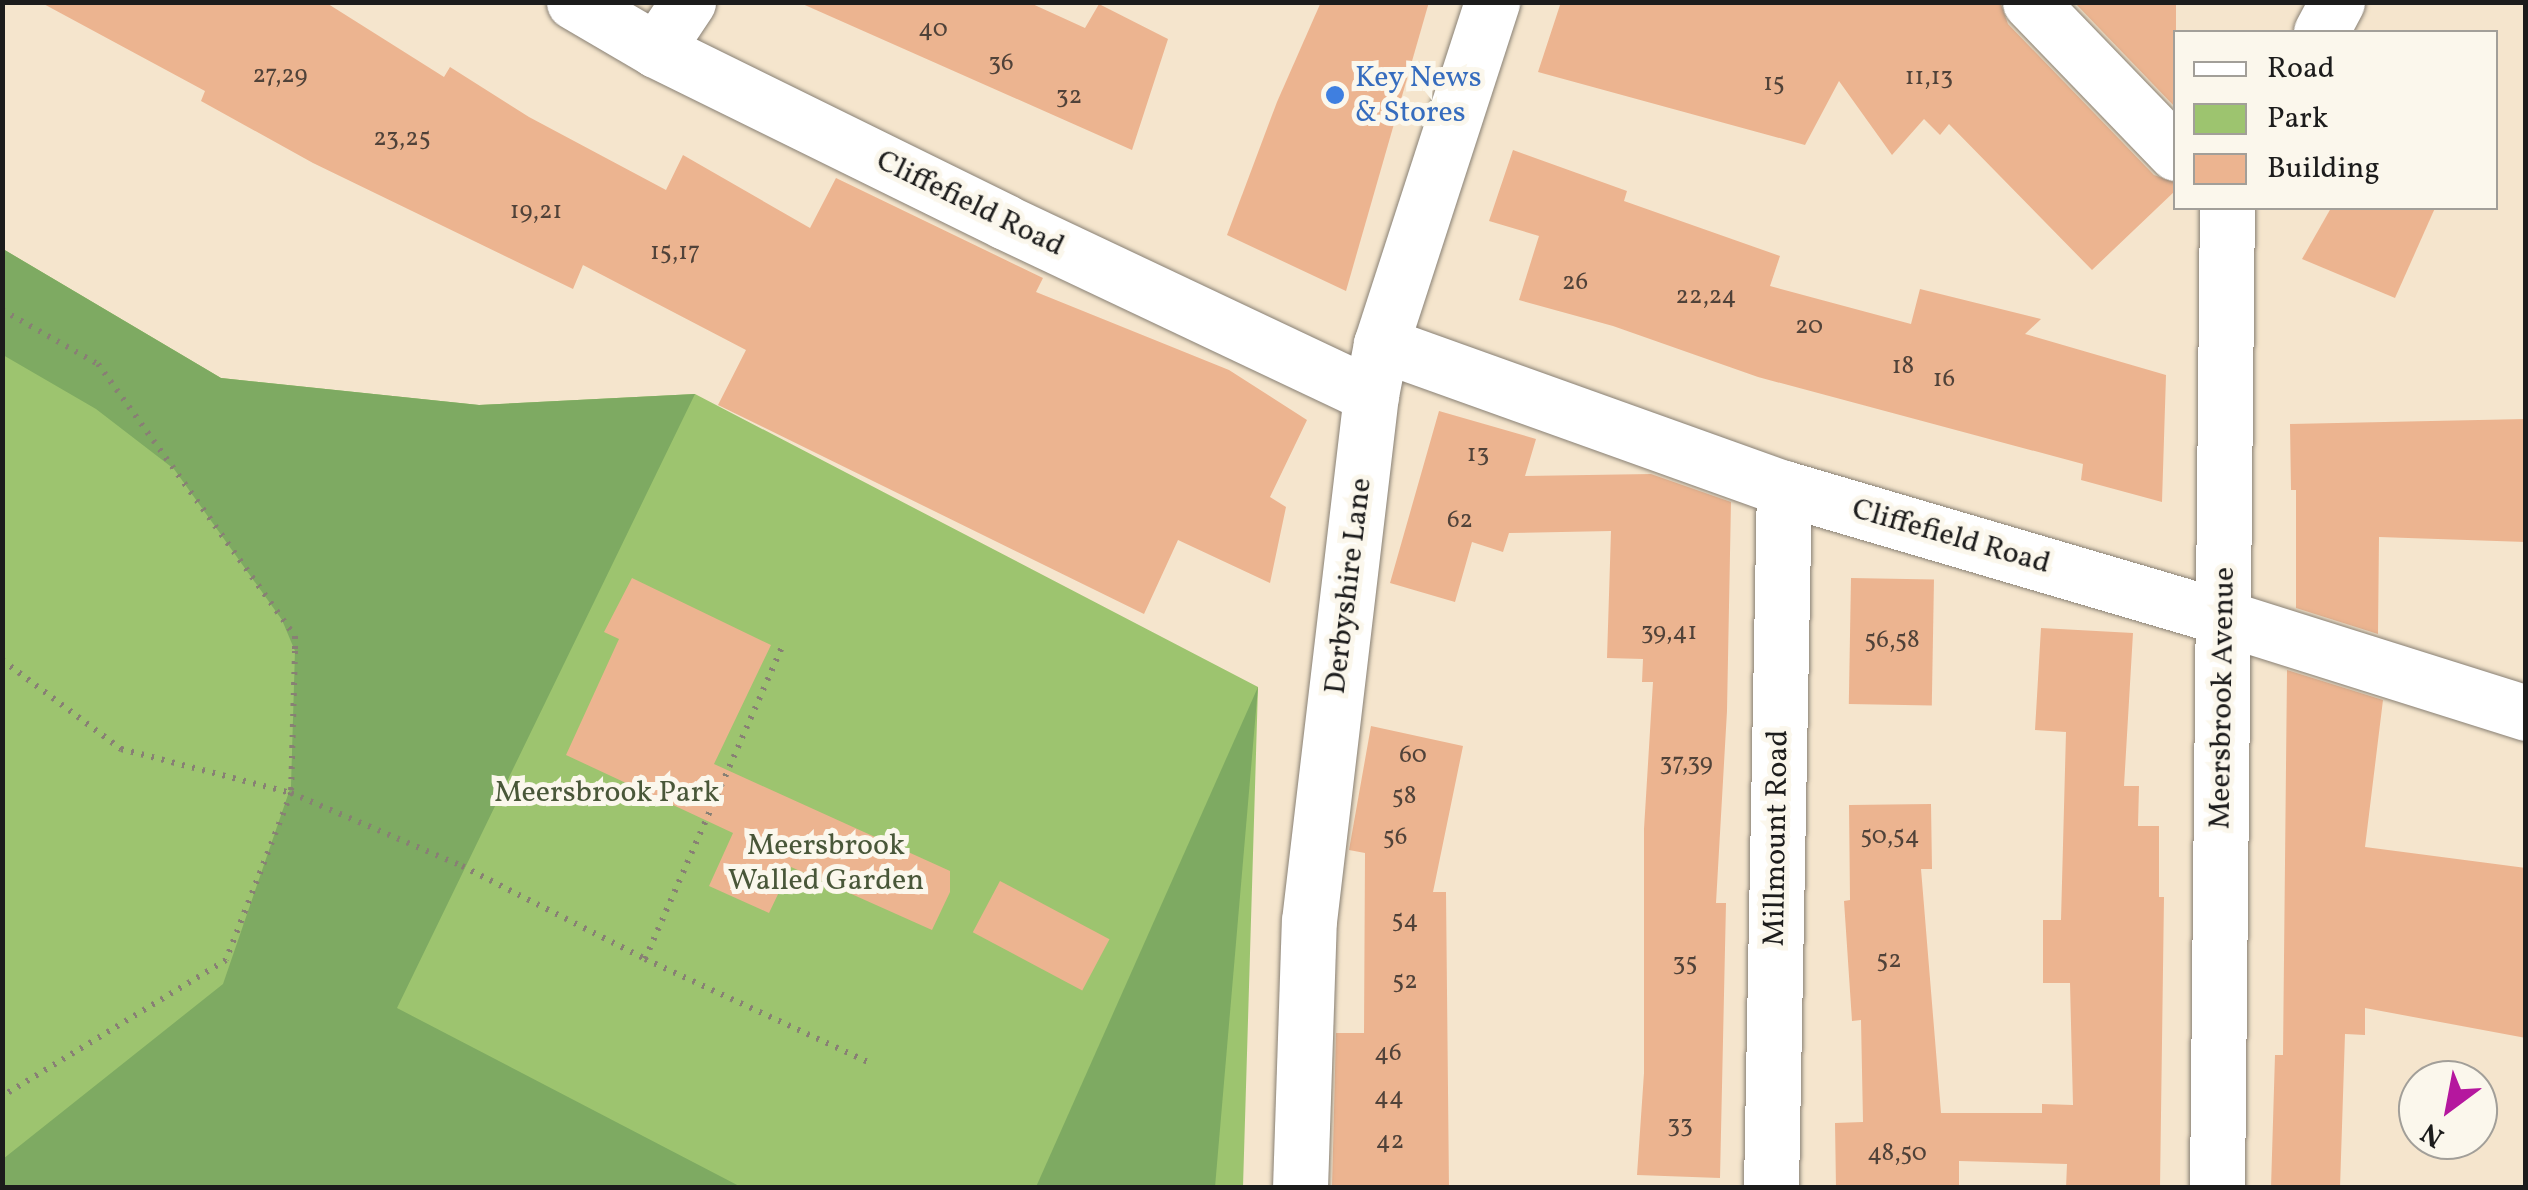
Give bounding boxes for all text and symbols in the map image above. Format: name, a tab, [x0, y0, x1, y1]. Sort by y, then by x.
house number: 40	[918, 15, 948, 45]
legend	[2173, 30, 2498, 210]
text: Road	[2267, 48, 2335, 90]
house number: 36	[988, 49, 1014, 79]
place label: Key News & Stores	[1355, 60, 1483, 130]
house number: 27,29	[252, 61, 308, 91]
house number: 11,13	[1905, 63, 1953, 93]
house number: 15	[1763, 69, 1785, 99]
house number: 32	[1056, 82, 1082, 112]
marker: Key News & Stores	[1324, 84, 1346, 106]
text: Park	[2267, 98, 2328, 140]
house number: 23,25	[373, 124, 431, 154]
street label: Cliffefield Road	[870, 143, 1070, 265]
text: Building	[2267, 148, 2380, 190]
house number: 19,21	[510, 197, 562, 227]
house number: 15,17	[650, 238, 700, 268]
house number: 26	[1562, 268, 1588, 298]
house number: 22,24	[1676, 282, 1736, 312]
house number: 20	[1795, 312, 1823, 342]
house number: 18	[1892, 352, 1914, 382]
house number: 16	[1933, 365, 1955, 395]
house number: 13	[1467, 440, 1489, 470]
street label: Derbyshire Lane	[1318, 476, 1380, 696]
street label: Cliffefield Road	[1848, 492, 2054, 582]
house number: 62	[1447, 506, 1473, 536]
street label: Meersbrook Avenue	[2203, 567, 2243, 829]
house number: 39,41	[1641, 618, 1697, 648]
house number: 56,58	[1864, 626, 1920, 656]
street label: Millmount Road	[1757, 729, 1797, 947]
house number: 60	[1399, 741, 1427, 771]
house number: 37,39	[1659, 749, 1713, 779]
park label: Meersbrook Park	[494, 775, 720, 811]
house number: 58	[1392, 782, 1416, 812]
house number: 50,54	[1860, 822, 1920, 852]
house number: 56	[1383, 823, 1407, 853]
park label: Meersbrook Walled Garden	[728, 828, 924, 898]
house number: 54	[1392, 906, 1418, 936]
house number: 52	[1876, 946, 1902, 976]
house number: 35	[1673, 949, 1697, 979]
house number: 52	[1392, 967, 1418, 997]
house number: 46	[1374, 1039, 1402, 1069]
north arrow	[2398, 1060, 2498, 1160]
house number: 44	[1374, 1083, 1404, 1113]
house number: 33	[1667, 1111, 1693, 1141]
text: N	[2414, 1112, 2452, 1156]
house number: 42	[1376, 1127, 1404, 1157]
house number: 48,50	[1867, 1139, 1927, 1169]

